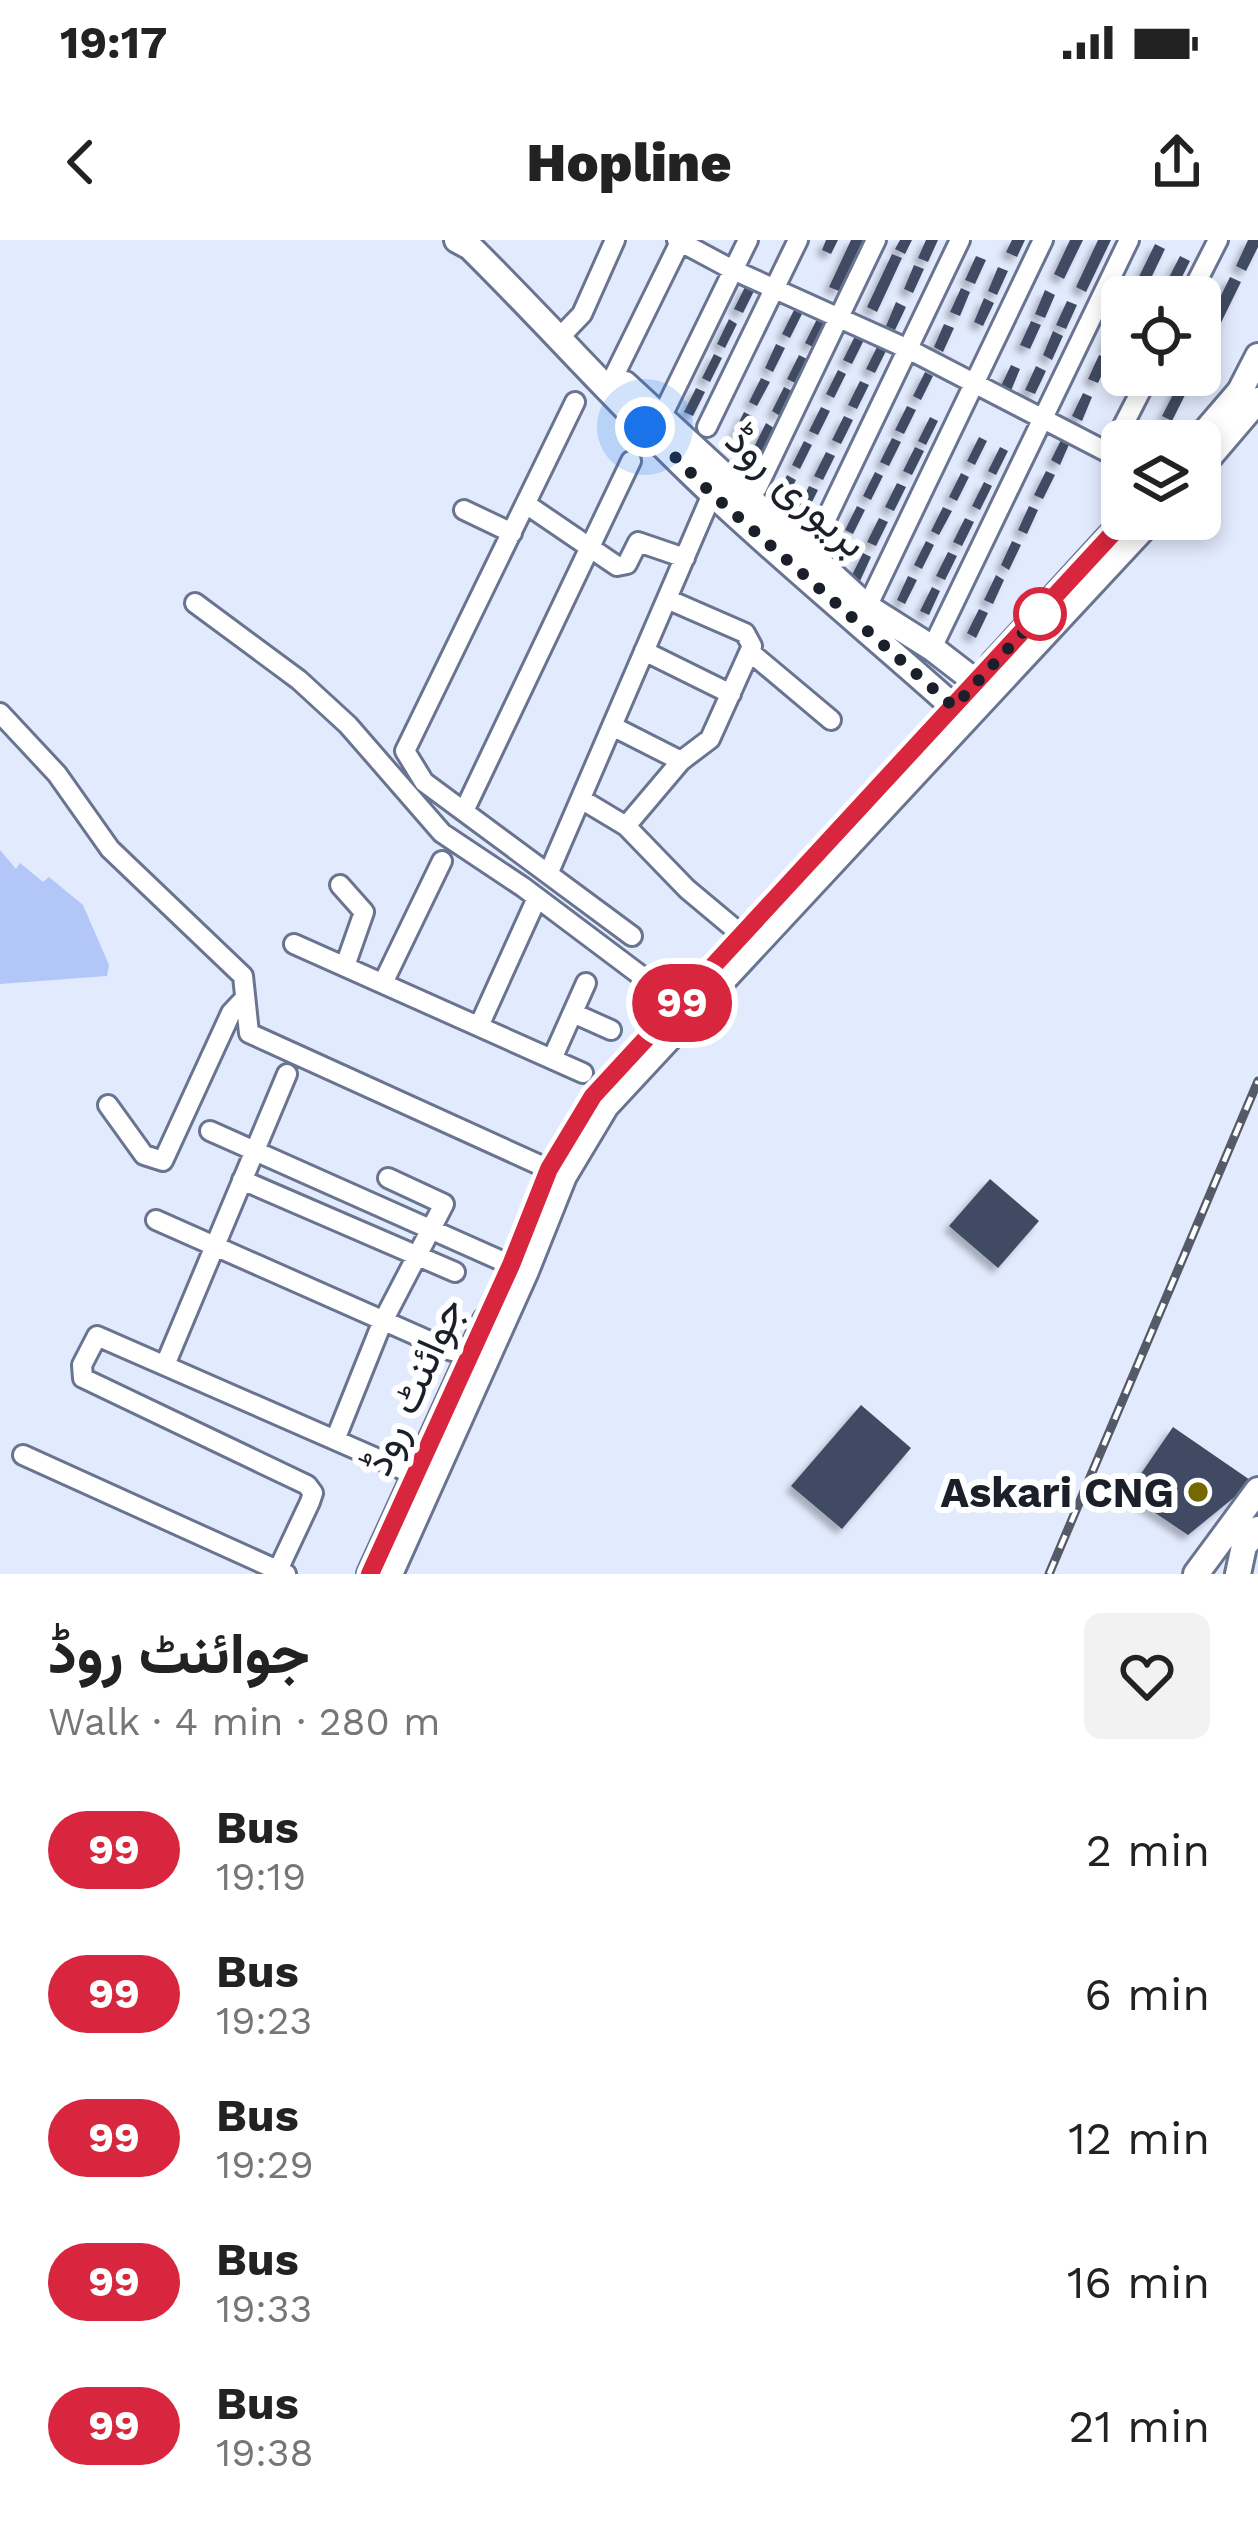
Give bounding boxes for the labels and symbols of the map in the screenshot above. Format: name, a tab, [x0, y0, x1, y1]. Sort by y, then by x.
your location	[615, 397, 675, 457]
street label: بریوری روڈ	[715, 415, 878, 569]
unlabelled marker	[1015, 589, 1065, 639]
line badge: 99	[628, 964, 736, 1042]
street label: جوائنٹ روڈ	[352, 1289, 476, 1483]
place label: Askari CNG	[941, 1468, 1174, 1517]
marker: Askari CNG	[1185, 1479, 1211, 1505]

